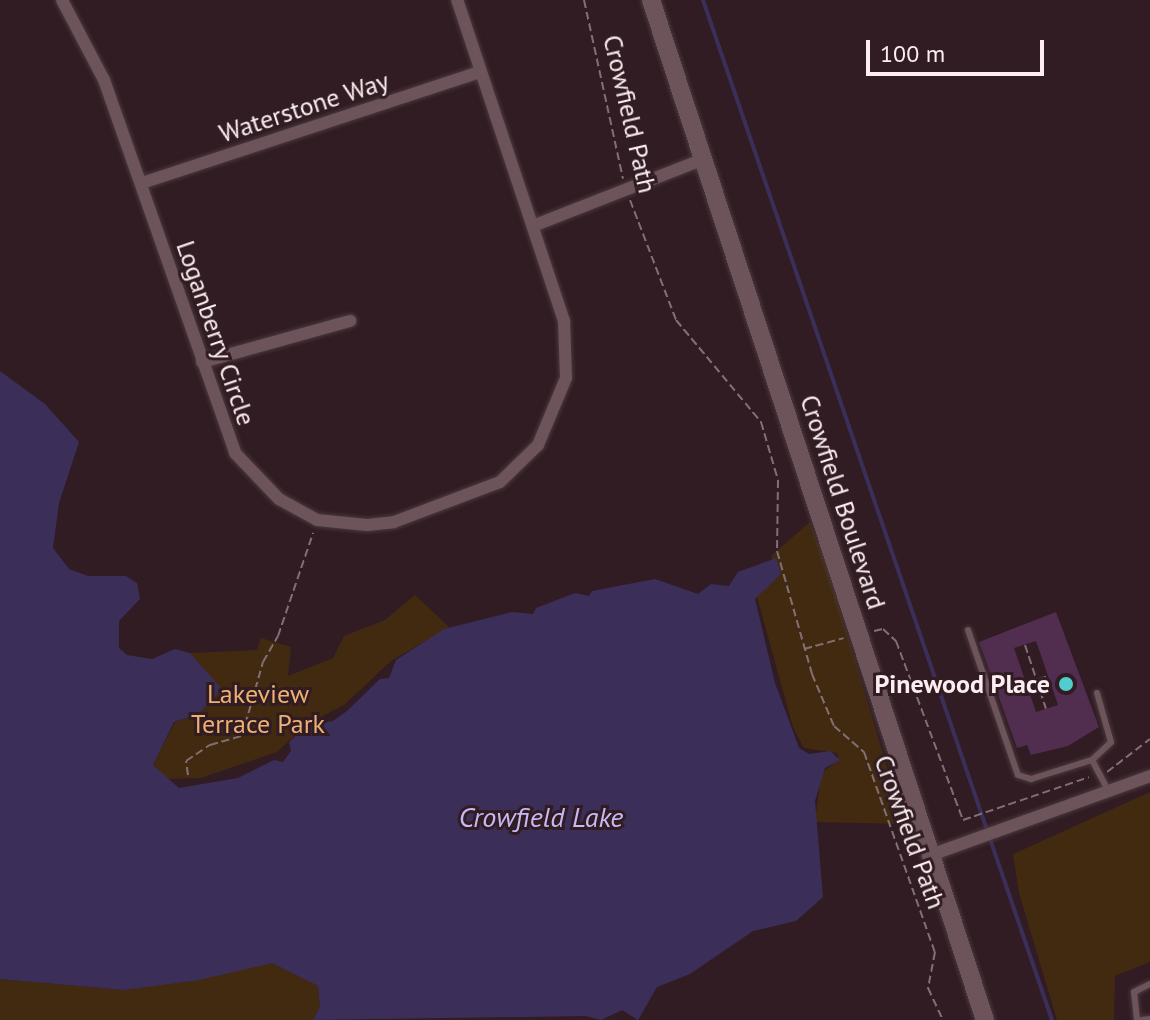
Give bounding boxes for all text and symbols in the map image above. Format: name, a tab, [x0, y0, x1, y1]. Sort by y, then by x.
scale bar	[870, 24, 1048, 74]
street label: Crowfield Path	[597, 32, 663, 196]
text: 100 m	[880, 38, 945, 69]
street label: Waterstone Way	[215, 65, 393, 149]
street label: Loganberry Circle	[170, 236, 262, 430]
street label: Crowfield Boulevard	[794, 391, 892, 613]
place label: Pinewood Place	[874, 668, 1050, 700]
marker: Pinewood Place	[1057, 675, 1075, 693]
park label: Lakeview Terrace Park	[191, 678, 325, 740]
street label: Crowfield Path	[868, 751, 952, 913]
water label: Crowfield Lake	[459, 800, 623, 834]

